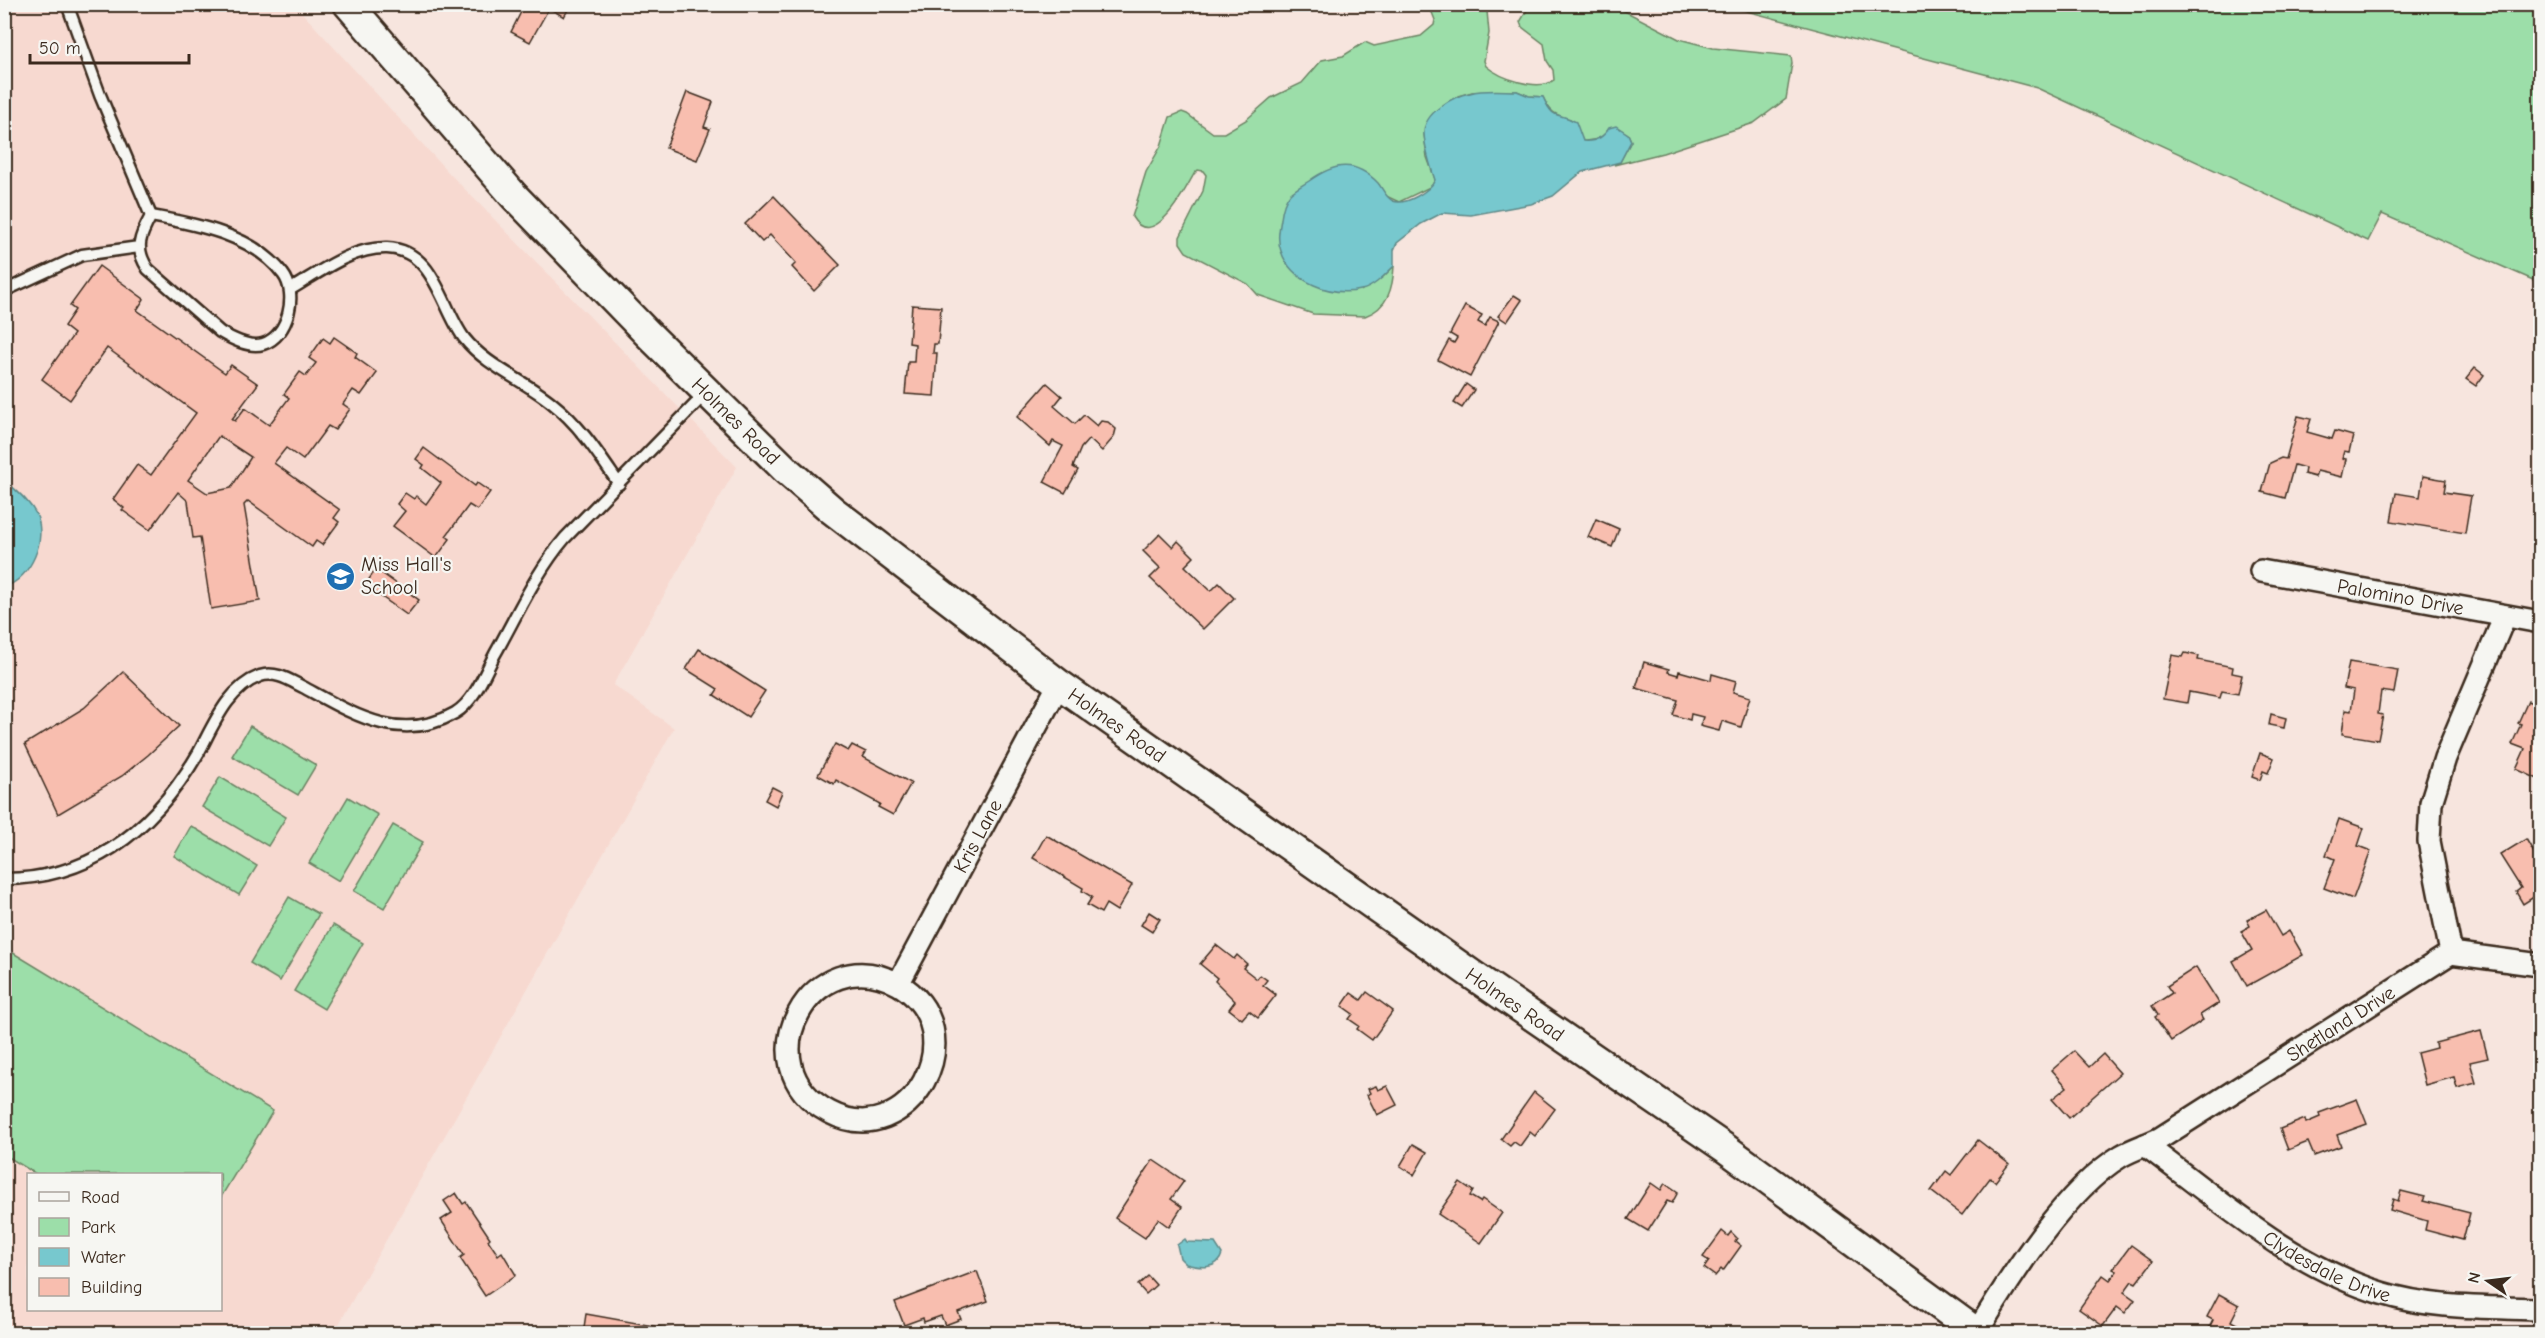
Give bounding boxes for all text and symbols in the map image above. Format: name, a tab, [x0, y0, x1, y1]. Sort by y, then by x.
scale bar	[30, 27, 189, 65]
text: 50 m	[39, 38, 81, 59]
street label: Holmes Road	[687, 373, 785, 469]
place label: Miss Hall's School	[361, 553, 451, 599]
school or university icon: Miss Hall's School	[324, 560, 356, 592]
street label: Palomino Drive	[2336, 574, 2466, 619]
street label: Holmes Road	[1064, 683, 1170, 767]
street label: Kris Lane	[948, 795, 1006, 877]
street label: Holmes Road	[1461, 962, 1569, 1046]
street label: Shetland Drive	[2282, 980, 2399, 1066]
legend	[27, 1173, 222, 1311]
text: Road	[81, 1187, 120, 1208]
text: Park	[81, 1217, 116, 1238]
street label: Clydesdale Drive	[2259, 1225, 2393, 1307]
text: Water	[81, 1247, 126, 1268]
north arrow	[2458, 1251, 2518, 1311]
text: N	[2464, 1270, 2484, 1285]
text: Building	[81, 1277, 143, 1298]

